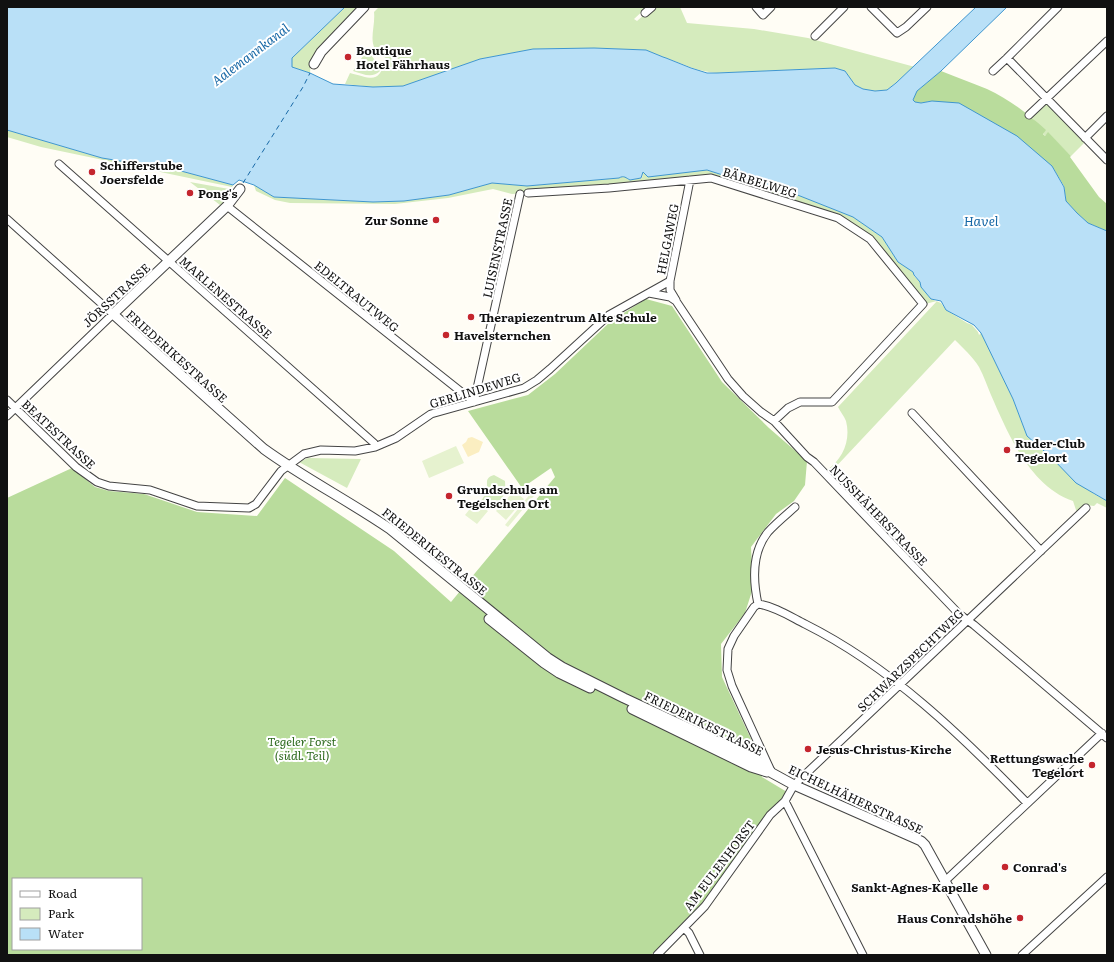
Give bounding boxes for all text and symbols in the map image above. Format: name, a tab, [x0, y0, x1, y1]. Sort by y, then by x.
water label: Aalemannkanal	[207, 18, 293, 90]
place label: Boutique Hotel Fährhaus	[356, 41, 450, 73]
marker: Boutique Hotel Fährhaus	[343, 52, 353, 62]
place label: Schifferstube Joersfelde	[100, 156, 183, 188]
street label: BÄRBELWEG	[720, 162, 800, 202]
marker: Schifferstube Joersfelde	[87, 167, 97, 177]
place label: Pong's	[198, 184, 237, 202]
marker: Pong's	[185, 188, 195, 198]
street label: LUISENSTRASSE	[478, 196, 516, 300]
street label: HELGAWEG	[651, 202, 683, 276]
place label: Zur Sonne	[365, 211, 428, 229]
water label: Havel	[964, 211, 999, 230]
marker: Zur Sonne	[431, 215, 441, 225]
street label: MARLENESTRASSE	[176, 252, 277, 343]
street label: EDELTRAUTWEG	[311, 256, 403, 336]
street label: JÖRSSTRASSE	[78, 259, 154, 331]
street label: FRIEDERIKESTRASSE	[122, 305, 232, 407]
place label: Therapiezentrum Alte Schule	[479, 308, 657, 326]
marker: Therapiezentrum Alte Schule	[466, 312, 476, 322]
place label: Havelsternchen	[454, 326, 552, 344]
marker: Havelsternchen	[441, 330, 451, 340]
street label: GERLINDEWEG	[427, 368, 523, 412]
street label: BEATESTRASSE	[18, 395, 100, 473]
place label: Ruder-Club Tegelort	[1015, 434, 1085, 466]
marker: Ruder-Club Tegelort	[1002, 445, 1012, 455]
street label: NUSSHÄHERSTRASSE	[826, 460, 932, 570]
place label: Grundschule am Tegelschen Ort	[457, 480, 558, 512]
marker: Grundschule am Tegelschen Ort	[444, 491, 454, 501]
street label: FRIEDERIKESTRASSE	[378, 503, 492, 599]
street label: SCHWARZSPECHTWEG	[853, 604, 967, 716]
street label: FRIEDERIKESTRASSE	[641, 686, 767, 760]
park label: Tegeler Forst (südl. Teil)	[268, 732, 337, 764]
place label: Jesus-Christus-Kirche	[816, 740, 952, 758]
marker: Jesus-Christus-Kirche	[803, 744, 813, 754]
place label: Rettungswache Tegelort	[990, 749, 1085, 781]
street label: EICHELHÄHERSTRASSE	[786, 760, 927, 838]
marker: Rettungswache Tegelort	[1087, 760, 1097, 770]
street label: AM EULENHORST	[679, 816, 759, 914]
place label: Conrad's	[1013, 858, 1067, 876]
marker: Conrad's	[1000, 862, 1010, 872]
legend	[12, 878, 142, 950]
place label: Sankt-Agnes-Kapelle	[851, 878, 978, 896]
marker: Sankt-Agnes-Kapelle	[981, 882, 991, 892]
text: Road	[48, 884, 78, 902]
text: Park	[48, 904, 75, 922]
place label: Haus Conradshöhe	[897, 909, 1012, 927]
marker: Haus Conradshöhe	[1015, 913, 1025, 923]
text: Water	[48, 924, 84, 942]

